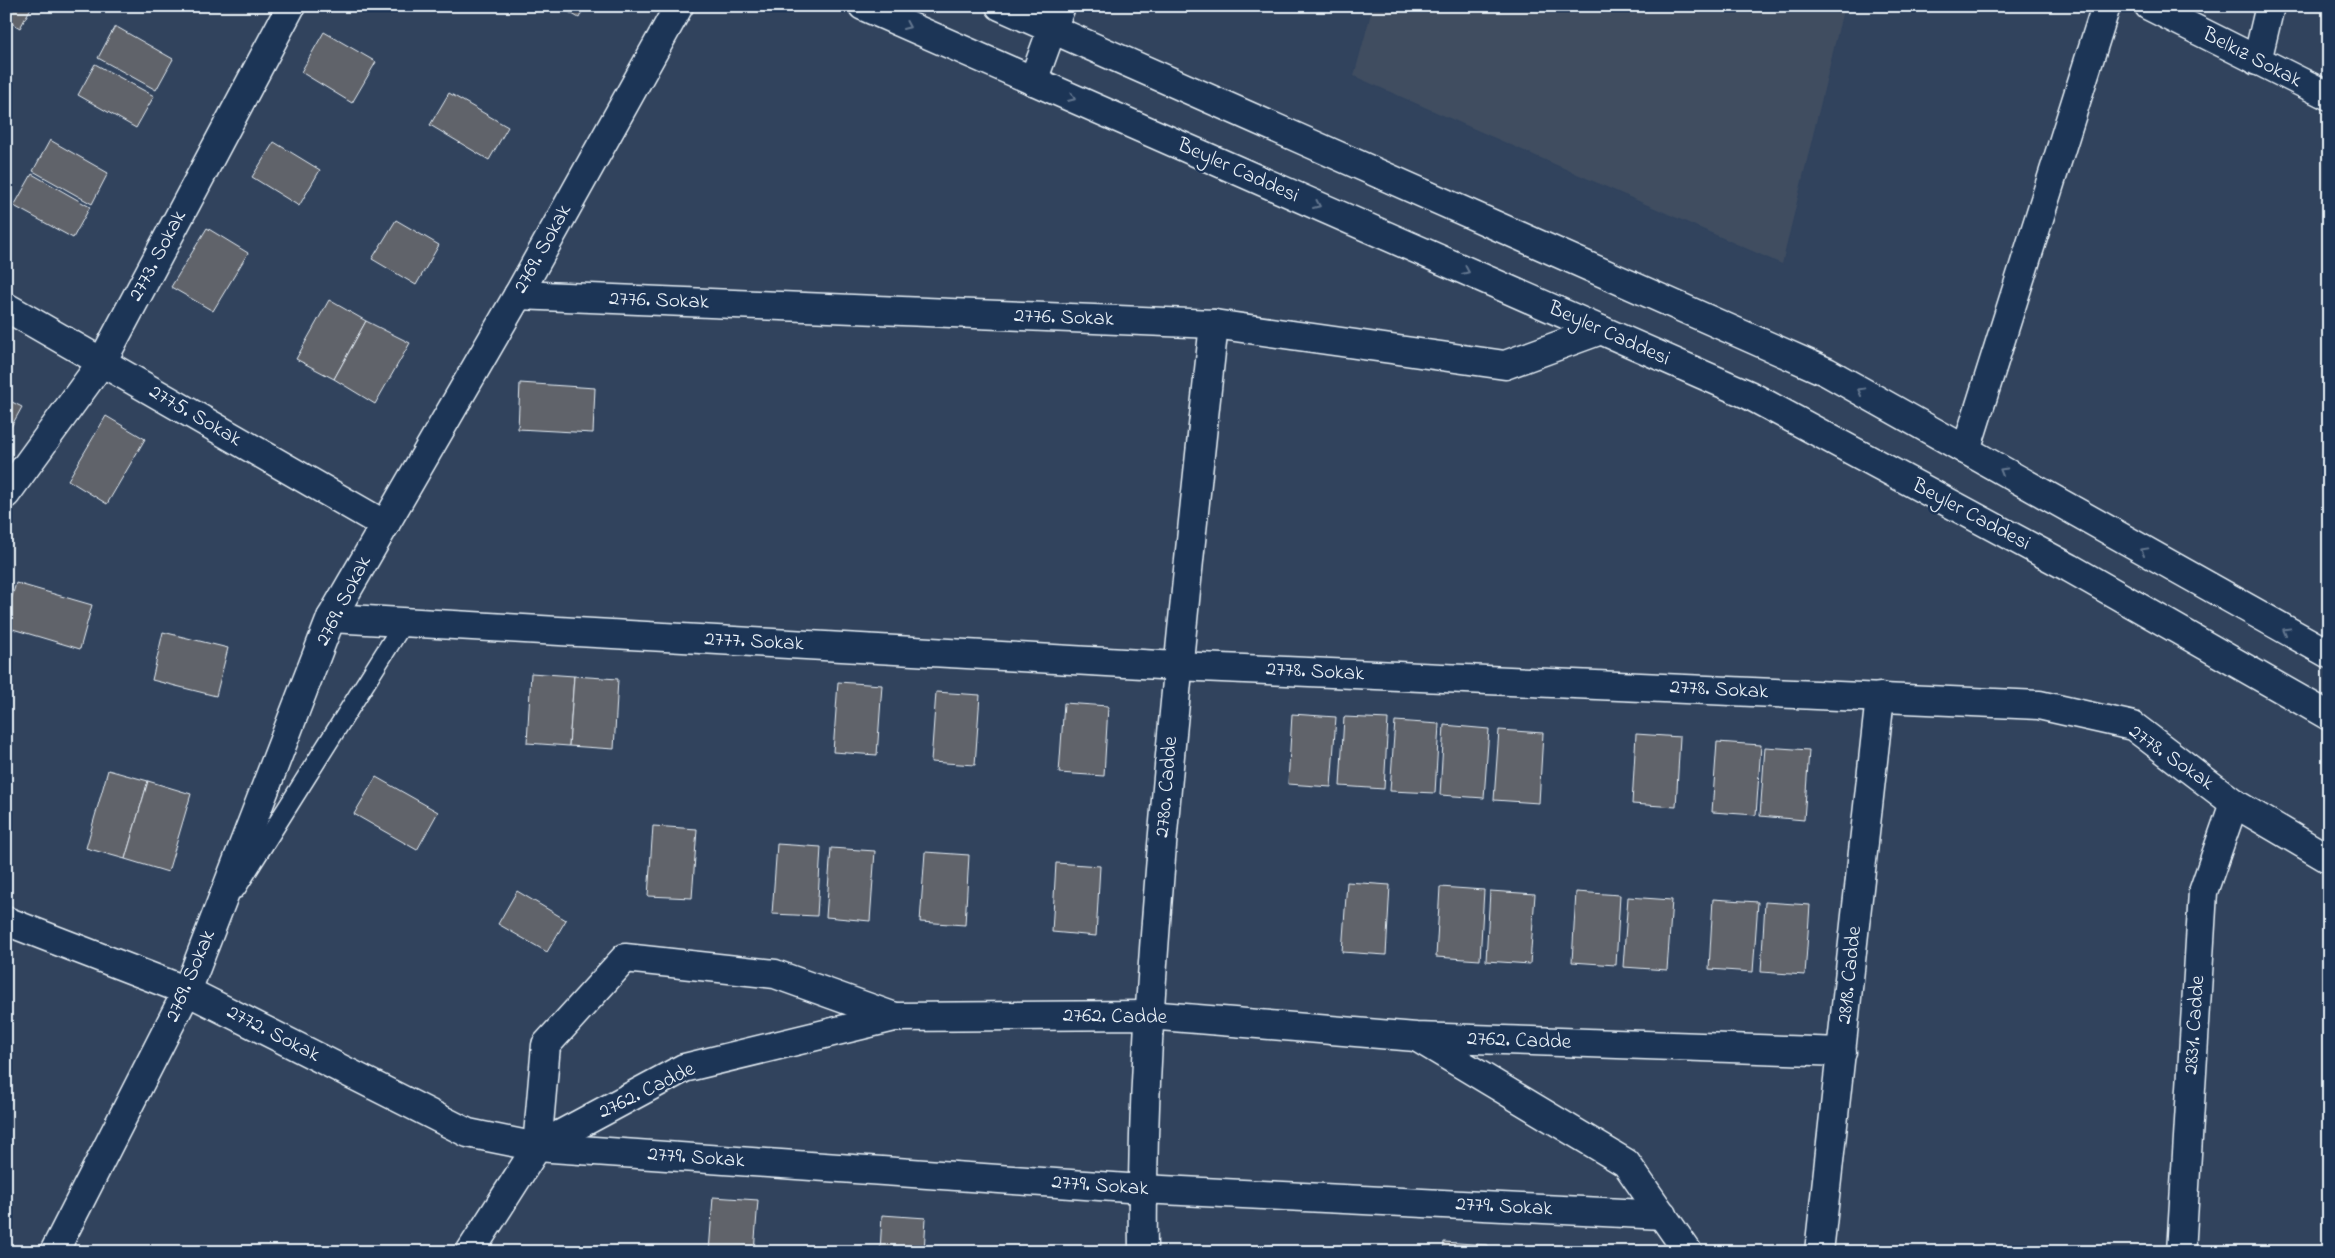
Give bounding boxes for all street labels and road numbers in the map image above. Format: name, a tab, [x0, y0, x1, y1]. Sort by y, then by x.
street label: Belkız Sokak	[2196, 20, 2307, 96]
street label: Beyler Caddesi	[1171, 130, 1304, 213]
street label: 2769. Sokak	[506, 198, 580, 299]
street label: 2773. Sokak	[121, 204, 195, 307]
street label: 2776. Sokak	[608, 284, 710, 318]
street label: Beyler Caddesi	[1542, 293, 1675, 376]
street label: 2776. Sokak	[1013, 301, 1115, 335]
street label: 2775. Sokak	[143, 377, 248, 455]
street label: Beyler Caddesi	[1905, 471, 2036, 561]
street label: 2769. Sokak	[308, 550, 380, 651]
street label: 2777. Sokak	[704, 624, 805, 660]
street label: 2778. Sokak	[1265, 654, 1366, 690]
street label: 2778. Sokak	[1669, 672, 1770, 708]
street label: 2778. Sokak	[2122, 717, 2221, 799]
street label: 2780. Cadde	[1148, 735, 1186, 839]
street label: 2769. Sokak	[158, 924, 224, 1027]
street label: 2818. Cadde	[1830, 924, 1870, 1025]
street label: 2831. Cadde	[2177, 974, 2213, 1075]
street label: 2772. Sokak	[221, 998, 326, 1071]
street label: 2762. Cadde	[1063, 1001, 1168, 1033]
street label: 2762. Cadde	[1466, 1024, 1572, 1058]
street label: 2762. Cadde	[594, 1054, 701, 1127]
street label: 2779. Sokak	[647, 1140, 746, 1176]
street label: 2779. Sokak	[1051, 1168, 1150, 1204]
street label: 2779. Sokak	[1455, 1189, 1554, 1225]

